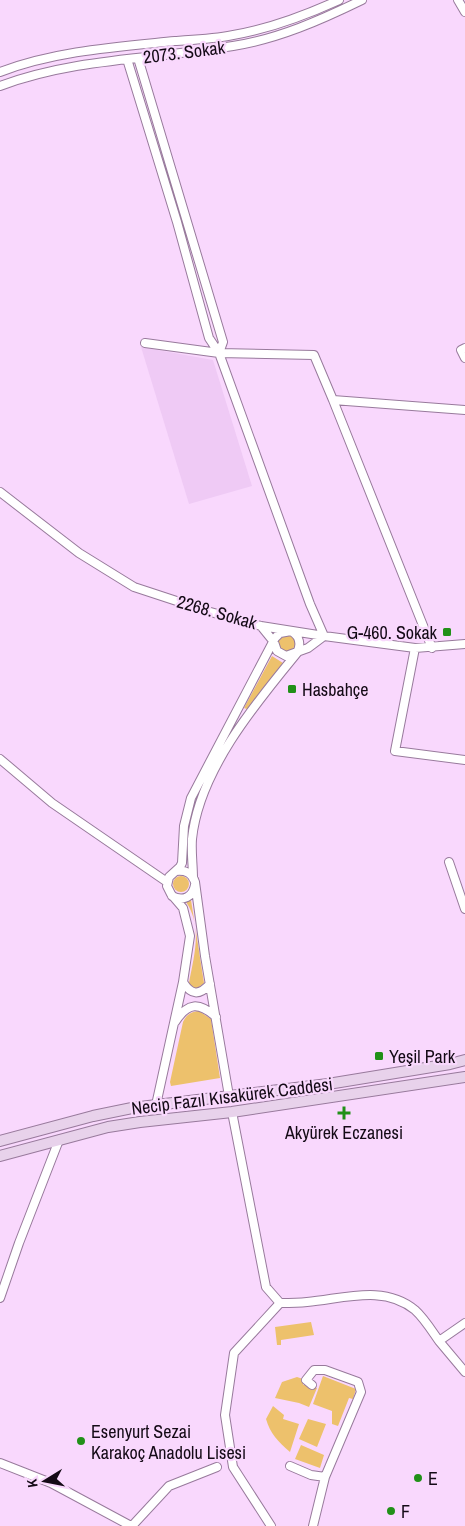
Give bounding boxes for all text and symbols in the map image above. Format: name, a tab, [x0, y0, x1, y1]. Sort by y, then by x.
street label: 2073. Sokak	[142, 35, 227, 69]
street label: 2268. Sokak	[174, 589, 260, 635]
place label: G-460. Sokak	[347, 620, 438, 645]
marker: G-460. Sokak	[441, 626, 453, 638]
place label: Hasbahçe	[302, 677, 368, 702]
marker: Hasbahçe	[286, 683, 298, 695]
place label: Yeşil Park	[389, 1044, 456, 1069]
marker: Yeşil Park	[373, 1050, 385, 1062]
street label: Necip Fazıl Kısakürek Caddesi	[130, 1071, 334, 1121]
marker: Akyürek Eczanesi	[338, 1107, 350, 1119]
place label: Akyürek Eczanesi	[284, 1120, 403, 1145]
place label: Esenyurt Sezai Karakoç Anadolu Lisesi	[91, 1419, 246, 1465]
marker: Esenyurt Sezai Karakoç Anadolu Lisesi	[75, 1435, 87, 1447]
north arrow	[20, 1456, 70, 1506]
place label: E	[428, 1466, 438, 1491]
marker: E	[412, 1472, 424, 1484]
text: K	[22, 1477, 42, 1489]
place label: F	[401, 1499, 410, 1524]
marker: F	[385, 1505, 397, 1517]

